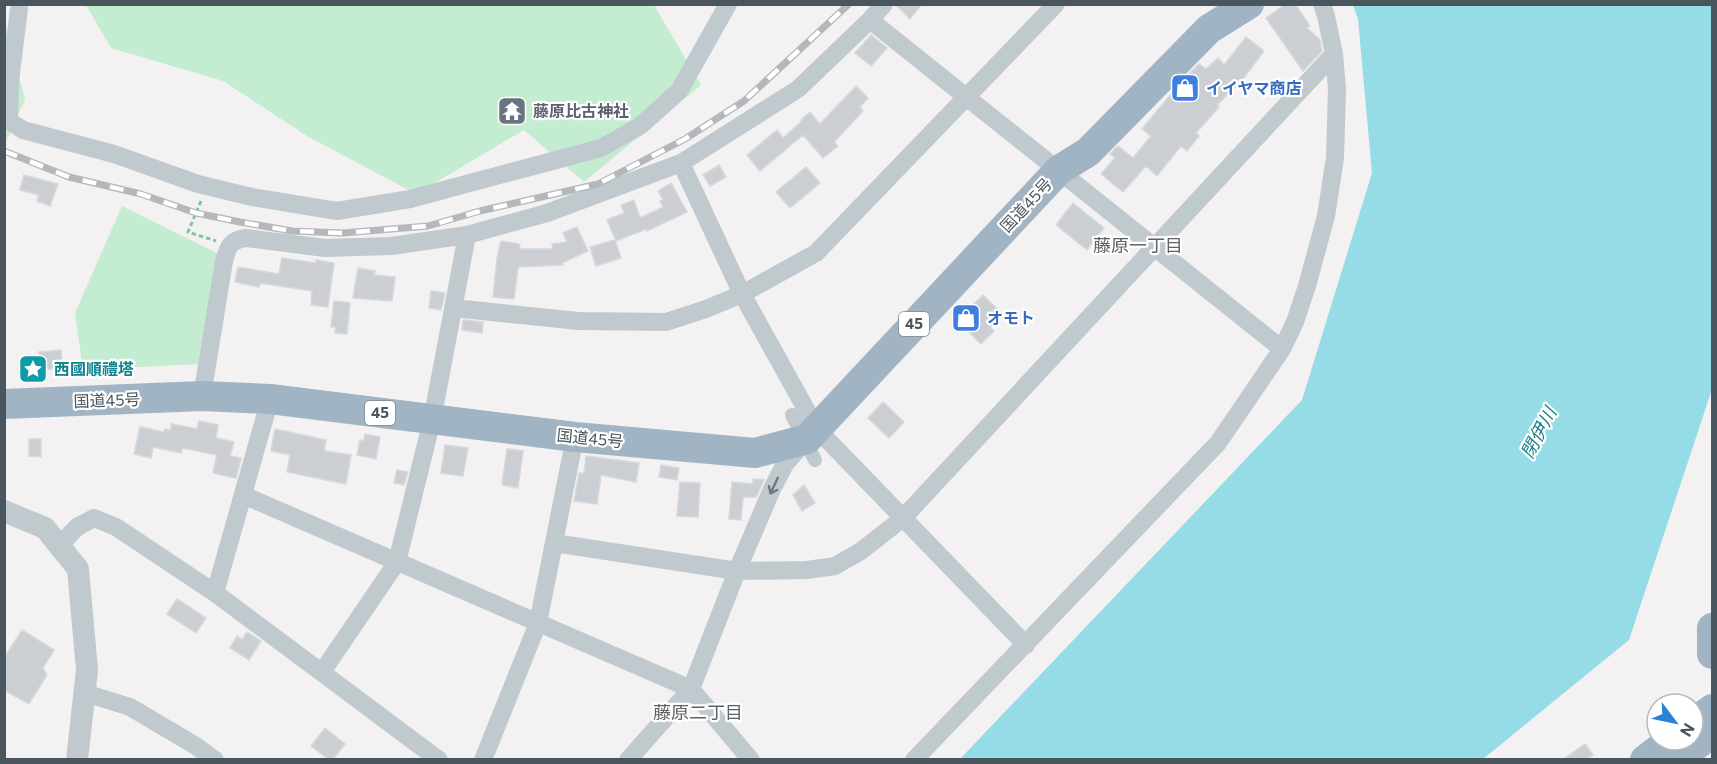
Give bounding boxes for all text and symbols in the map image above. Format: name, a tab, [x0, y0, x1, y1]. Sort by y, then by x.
shop icon: イイヤマ商店	[1169, 72, 1201, 104]
place label: イイヤマ商店	[1206, 78, 1302, 97]
temple icon: 藤原比古神社	[496, 95, 528, 127]
place label: 藤原比古神社	[533, 101, 629, 120]
street label: 国道45号	[996, 174, 1055, 236]
district label: 藤原一丁目	[1093, 234, 1183, 256]
shop icon: オモト	[950, 302, 982, 334]
place label: オモト	[987, 308, 1035, 327]
road number: 45	[899, 312, 929, 336]
place icon: 西國順禮塔	[17, 353, 49, 385]
place label: 西國順禮塔	[54, 359, 134, 378]
street label: 国道45号	[73, 389, 141, 410]
road number: 45	[365, 401, 395, 425]
water label: 閉伊川	[1516, 402, 1561, 462]
street label: 国道45号	[556, 425, 624, 450]
one-way arrow	[767, 477, 779, 495]
north arrow	[1645, 692, 1705, 752]
district label: 藤原二丁目	[653, 701, 743, 723]
text: N	[1677, 720, 1699, 740]

